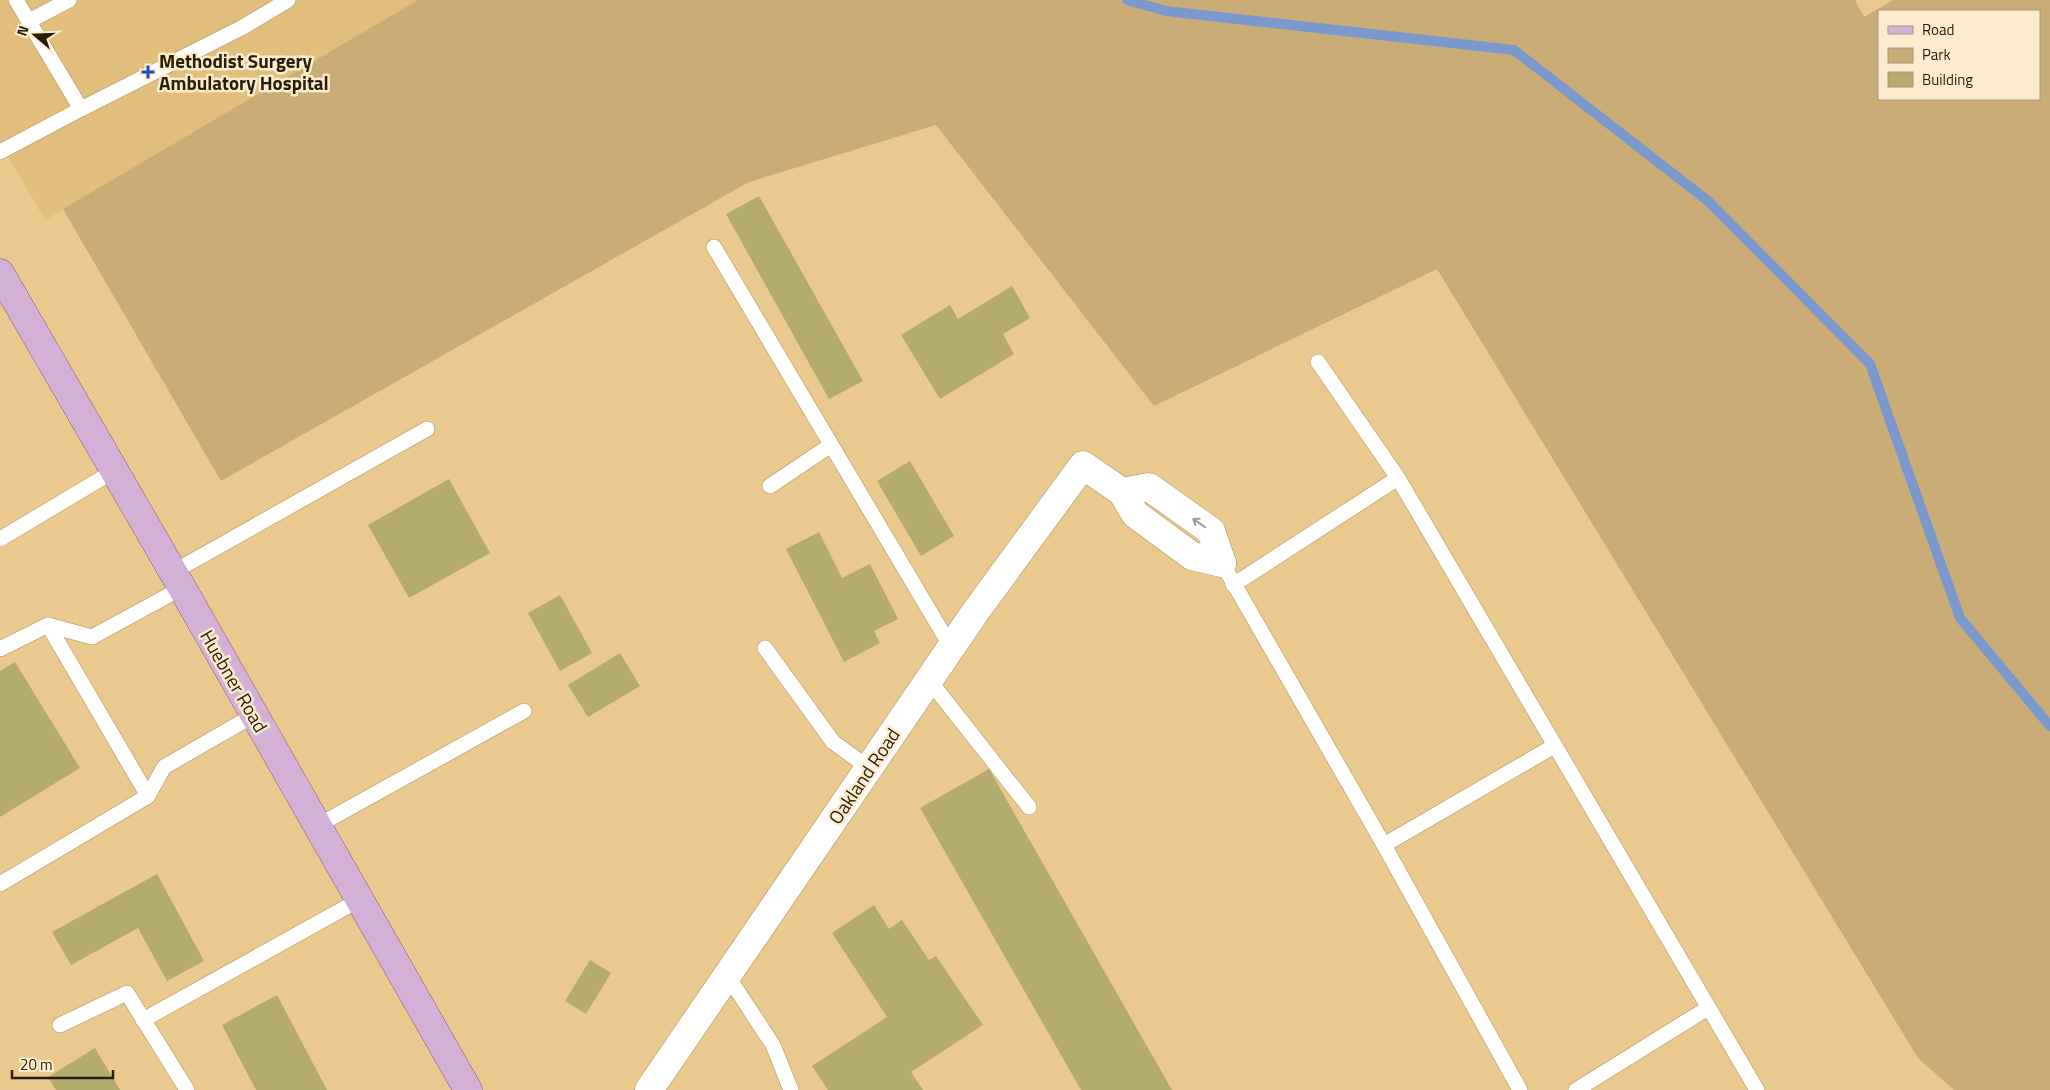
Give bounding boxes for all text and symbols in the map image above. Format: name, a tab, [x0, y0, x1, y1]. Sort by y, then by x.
north arrow	[10, 10, 60, 60]
legend	[1878, 10, 2040, 100]
text: Road	[1922, 18, 1954, 41]
text: N	[11, 23, 34, 39]
text: Park	[1922, 43, 1951, 66]
place label: Methodist Surgery Ambulatory Hospital	[159, 46, 329, 97]
marker: Methodist Surgery Ambulatory Hospital	[141, 65, 155, 79]
text: Building	[1922, 68, 1973, 91]
one-way arrow	[1192, 518, 1206, 528]
street label: Huebner Road	[193, 624, 276, 737]
street label: Oakland Road	[821, 722, 907, 830]
scale bar	[12, 1048, 114, 1080]
text: 20 m	[20, 1053, 53, 1076]

